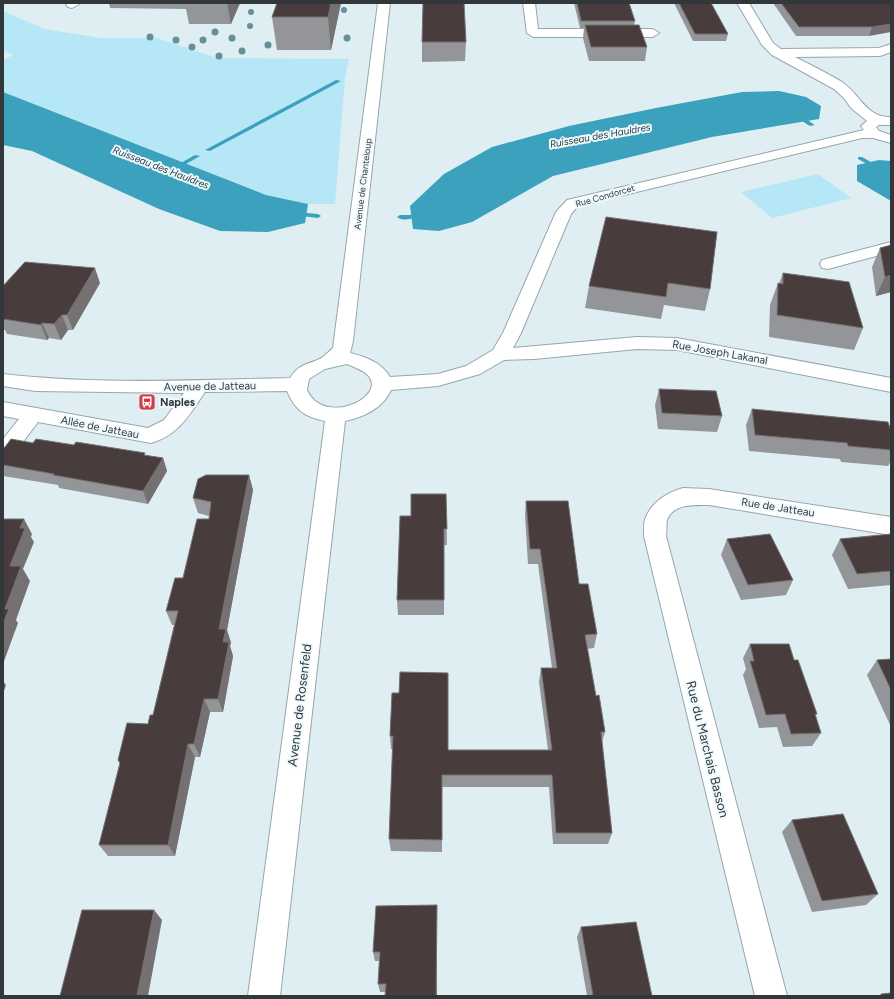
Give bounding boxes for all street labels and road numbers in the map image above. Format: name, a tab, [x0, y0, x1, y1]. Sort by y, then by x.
street label: Avenue de Chanteloup	[351, 138, 374, 230]
street label: Rue Condorcet	[574, 182, 636, 209]
street label: Rue Joseph Lakanal	[671, 338, 769, 367]
street label: Avenue de Jatteau	[164, 379, 256, 394]
street label: Allée de Jatteau	[60, 414, 140, 441]
street label: Rue de Jatteau	[740, 495, 816, 520]
street label: Avenue de Rosenfeld	[285, 643, 314, 767]
street label: Rue du Marchais Basson	[683, 679, 732, 819]

